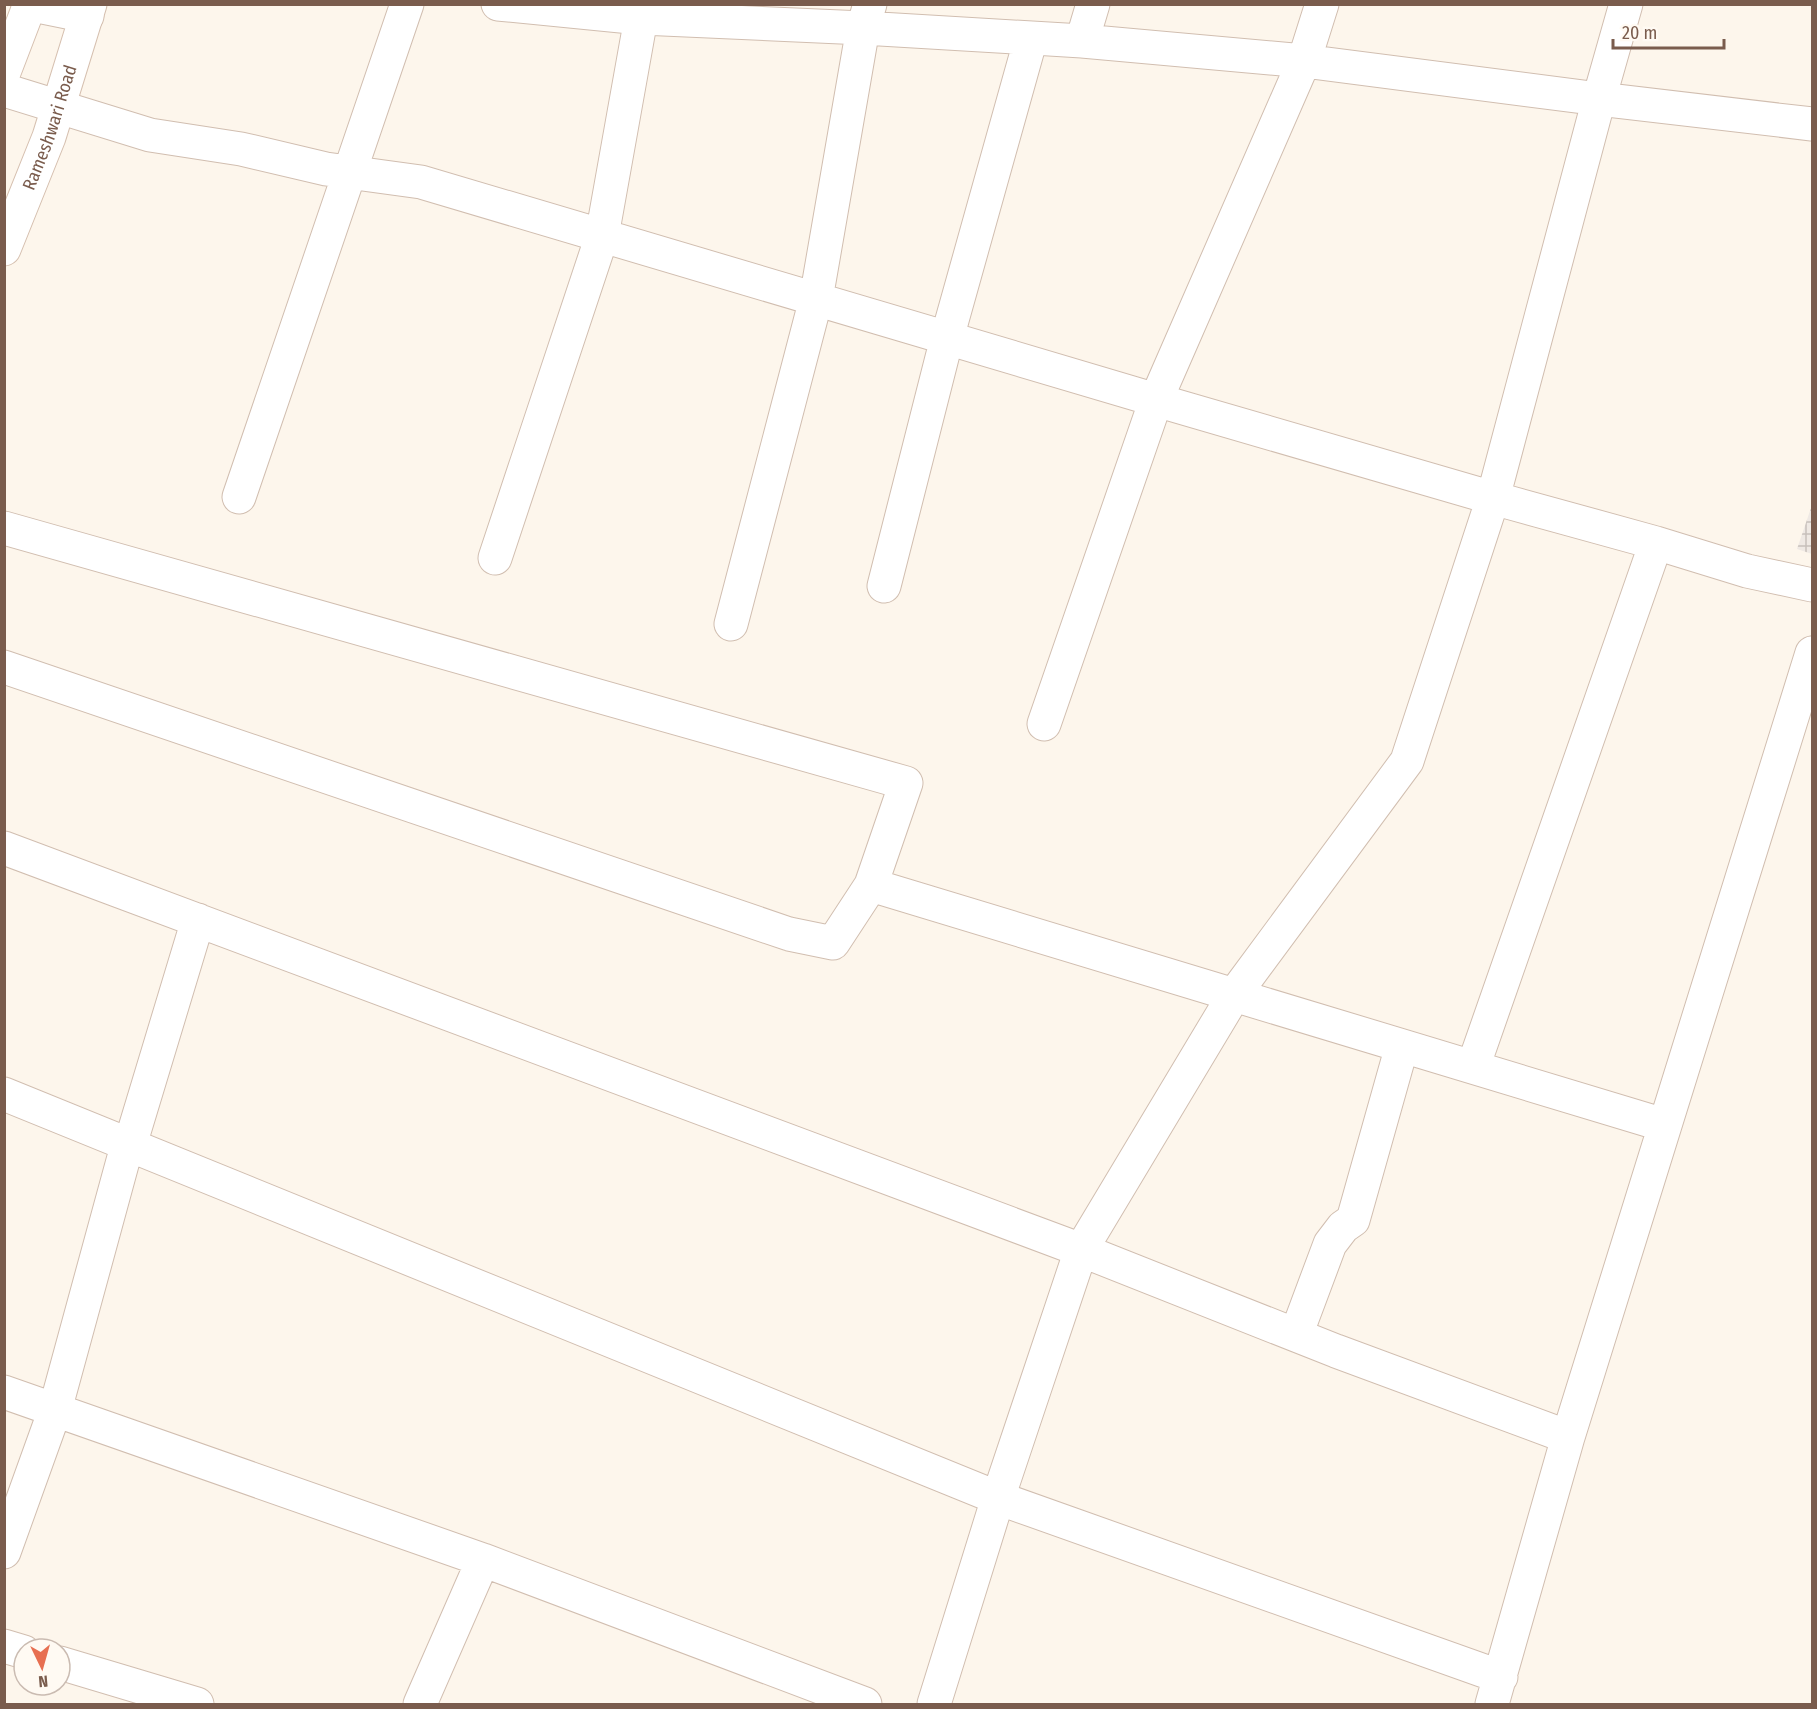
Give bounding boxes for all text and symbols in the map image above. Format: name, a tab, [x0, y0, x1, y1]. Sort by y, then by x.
scale bar	[1613, 12, 1724, 50]
text: 20 m	[1622, 22, 1657, 44]
street label: Rameshwari Road	[18, 62, 82, 193]
north arrow	[12, 1637, 72, 1697]
text: N	[38, 1672, 49, 1691]

